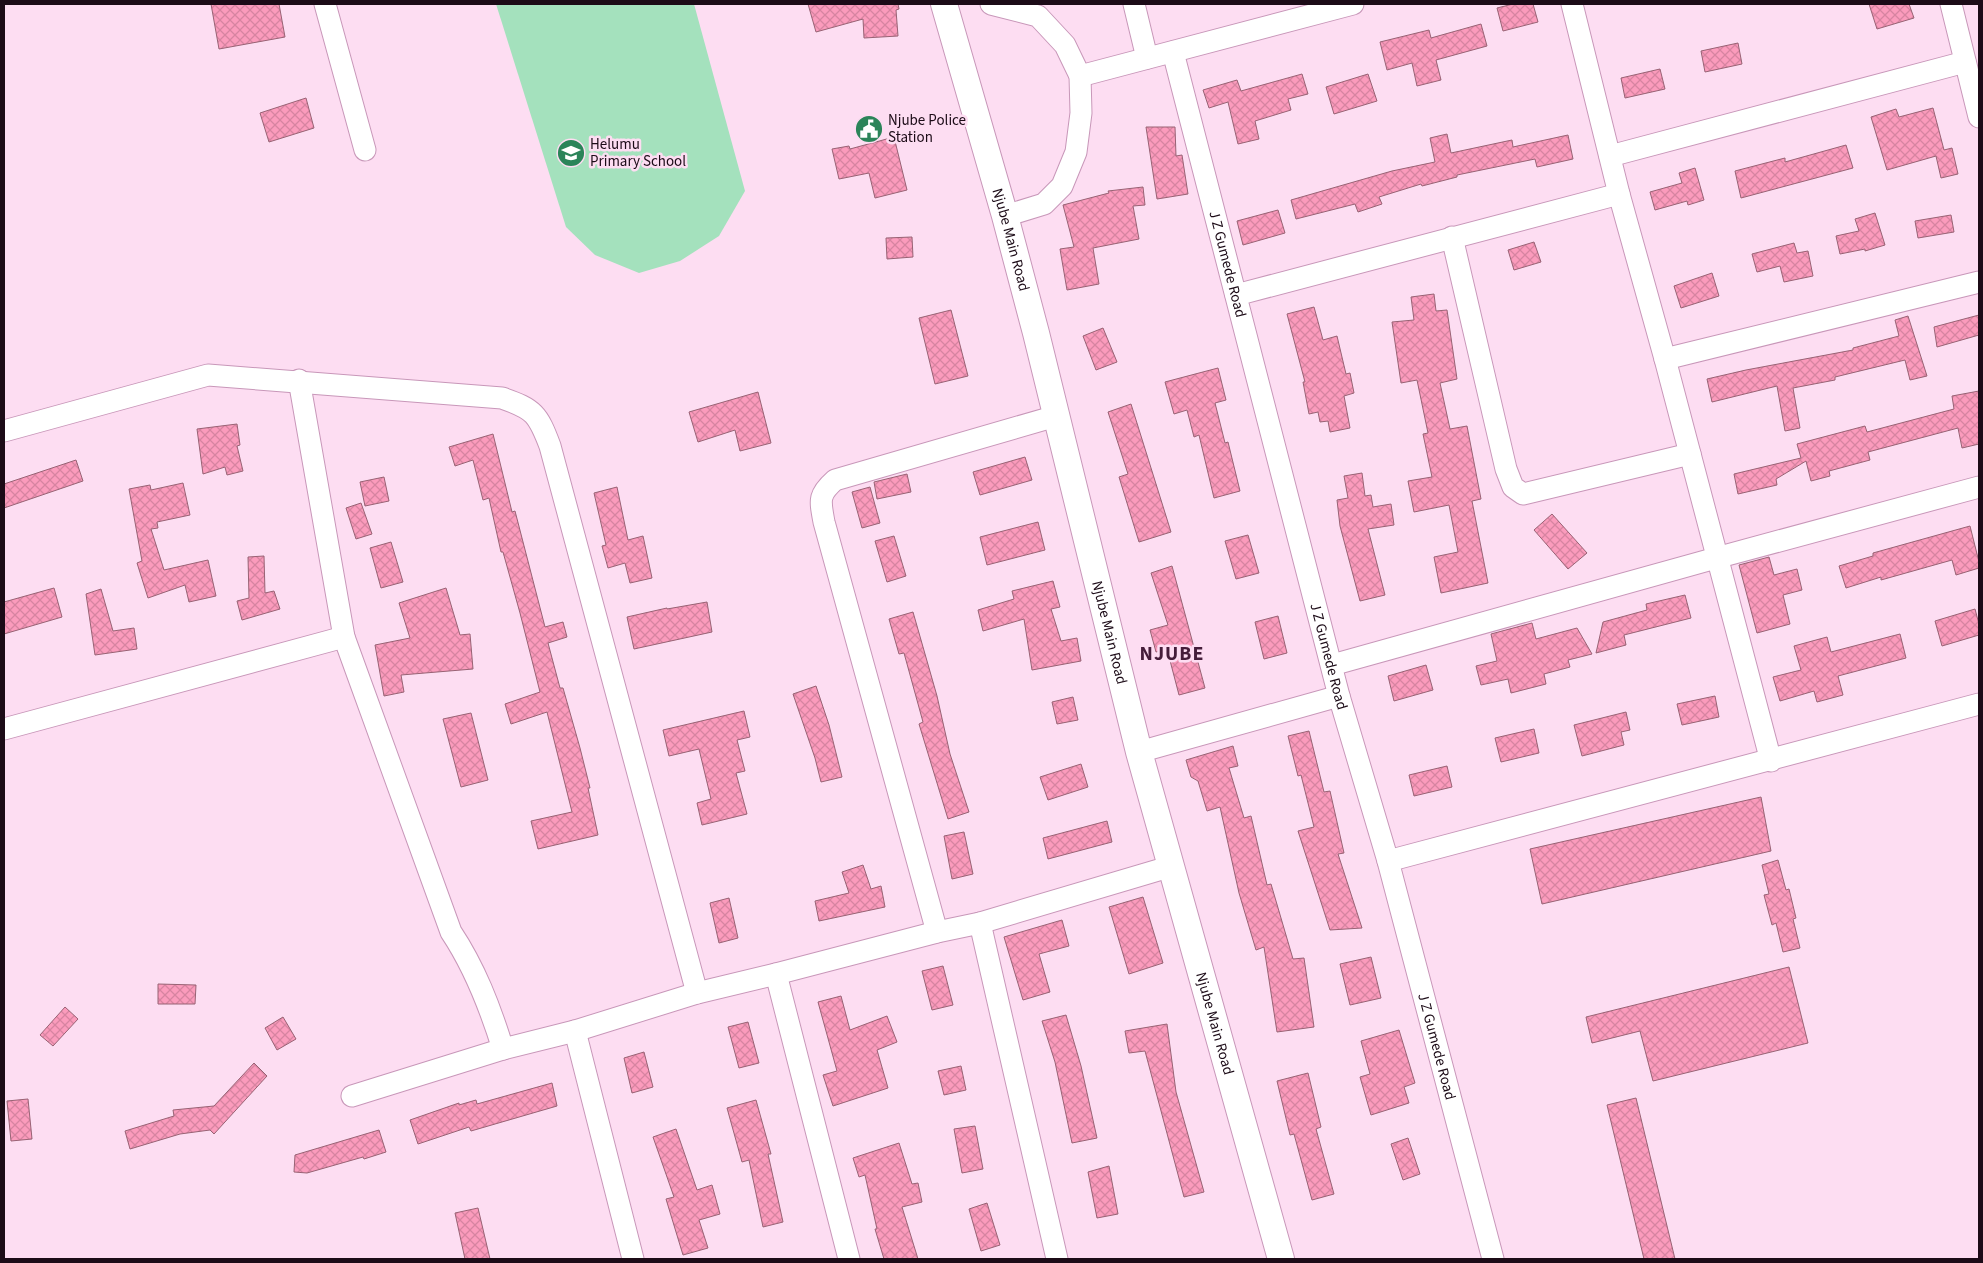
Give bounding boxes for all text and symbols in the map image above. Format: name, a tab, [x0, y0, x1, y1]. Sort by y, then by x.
place label: Njube Police Station	[888, 110, 966, 148]
public building icon: Njube Police Station	[854, 114, 884, 144]
place label: Helumu Primary School	[590, 134, 686, 172]
school or university icon: Helumu Primary School	[556, 138, 586, 168]
street label: Njube Main Road	[987, 186, 1035, 294]
street label: J Z Gumede Road	[1204, 208, 1252, 320]
street label: Njube Main Road	[1087, 578, 1132, 686]
street label: J Z Gumede Road	[1305, 601, 1353, 712]
district label: NJUBE	[1140, 640, 1204, 668]
street label: Njube Main Road	[1191, 970, 1239, 1077]
street label: J Z Gumede Road	[1413, 991, 1461, 1102]

